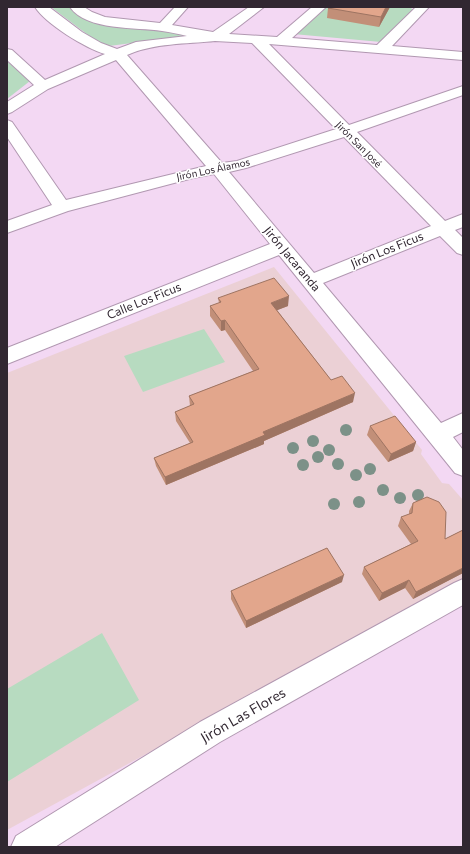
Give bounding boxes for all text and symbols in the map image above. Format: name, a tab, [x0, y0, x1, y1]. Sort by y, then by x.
street label: Jirón San José	[333, 118, 385, 170]
street label: Jirón Los Álamos	[175, 155, 251, 183]
street label: Jirón Jacaranda	[261, 223, 324, 294]
street label: Jirón Los Ficus	[348, 228, 425, 271]
street label: Calle Los Ficus	[104, 279, 183, 321]
street label: Jirón Las Flores	[197, 683, 288, 746]

